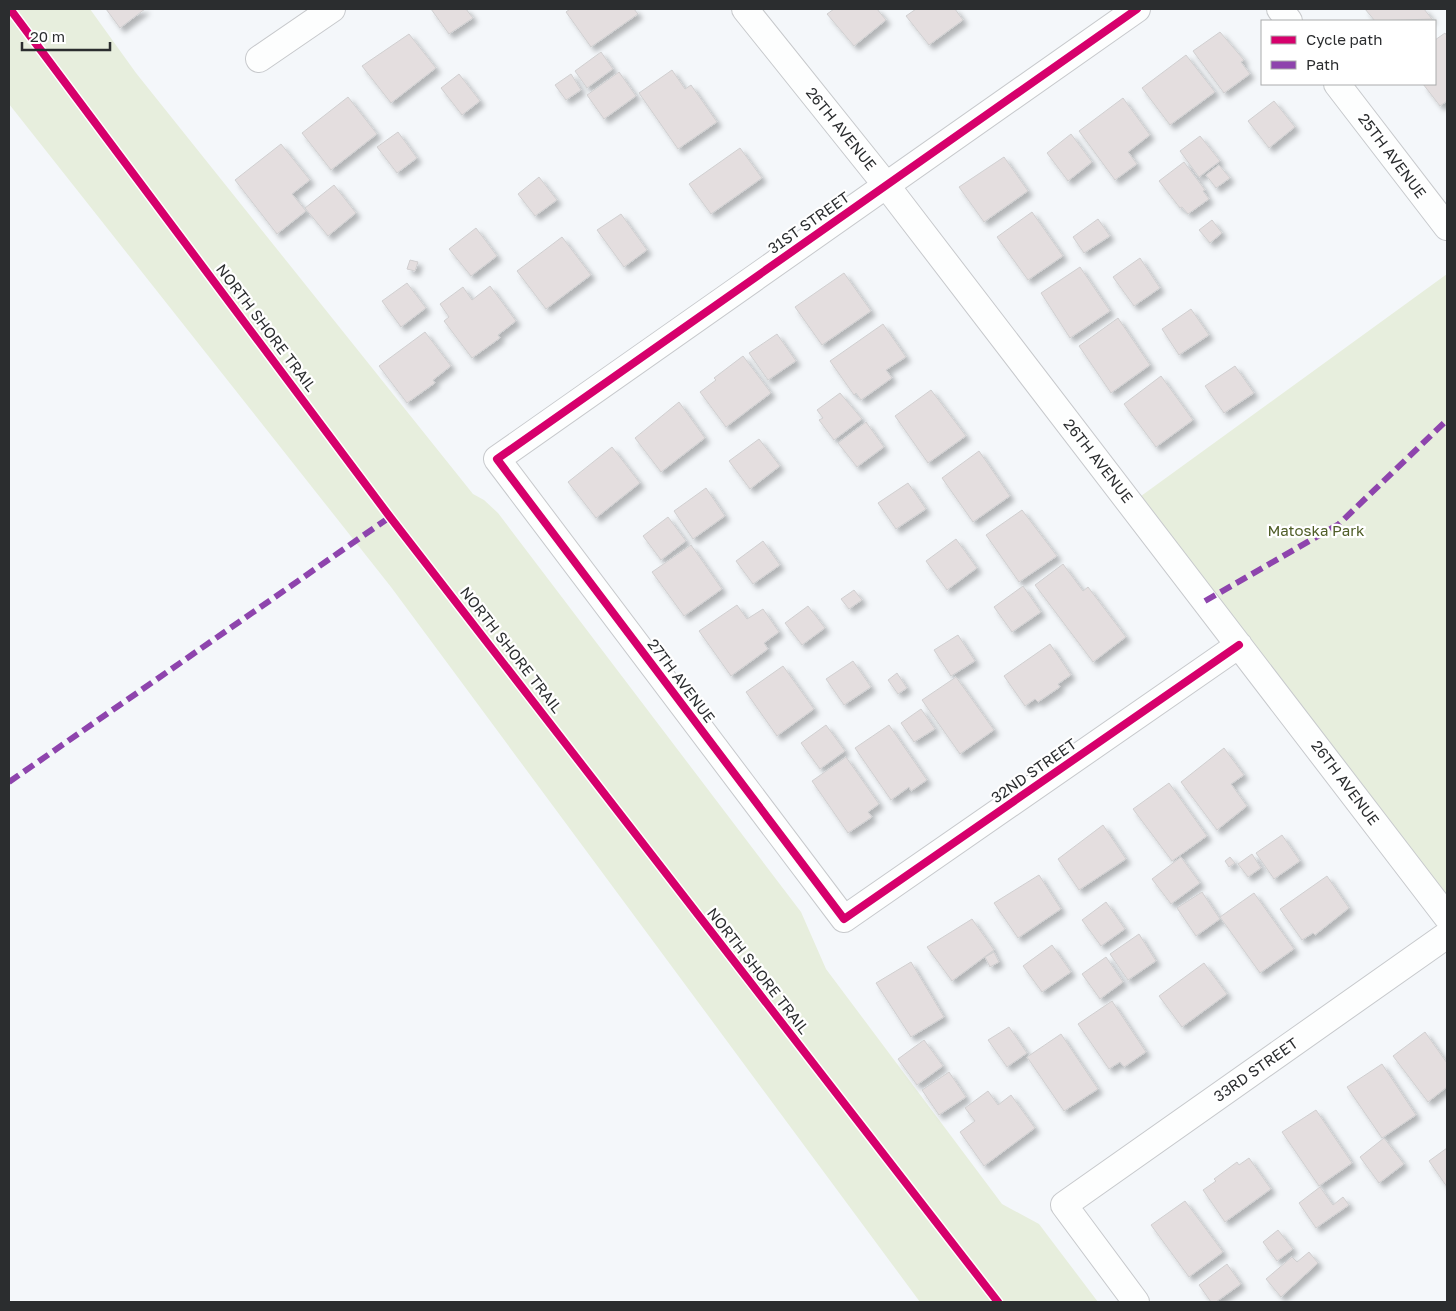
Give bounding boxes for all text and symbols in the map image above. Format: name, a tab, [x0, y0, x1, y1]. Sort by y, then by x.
scale bar	[22, 20, 110, 52]
legend	[1261, 20, 1436, 85]
text: 20 m	[30, 27, 65, 45]
text: Cycle path	[1306, 30, 1382, 48]
text: Path	[1306, 55, 1339, 73]
street label: 26TH AVENUE	[803, 83, 881, 174]
street label: 25TH AVENUE	[1355, 110, 1430, 201]
street label: 31ST STREET	[764, 187, 853, 257]
street label: NORTH SHORE TRAIL	[213, 260, 321, 395]
street label: 26TH AVENUE	[1060, 415, 1137, 506]
park label: Matoska Park	[1267, 521, 1365, 539]
street label: NORTH SHORE TRAIL	[457, 583, 567, 716]
street label: 27TH AVENUE	[644, 635, 719, 726]
street label: 32ND STREET	[987, 734, 1079, 806]
street label: 26TH AVENUE	[1308, 736, 1384, 828]
street label: NORTH SHORE TRAIL	[704, 904, 814, 1037]
street label: 33RD STREET	[1210, 1034, 1301, 1105]

